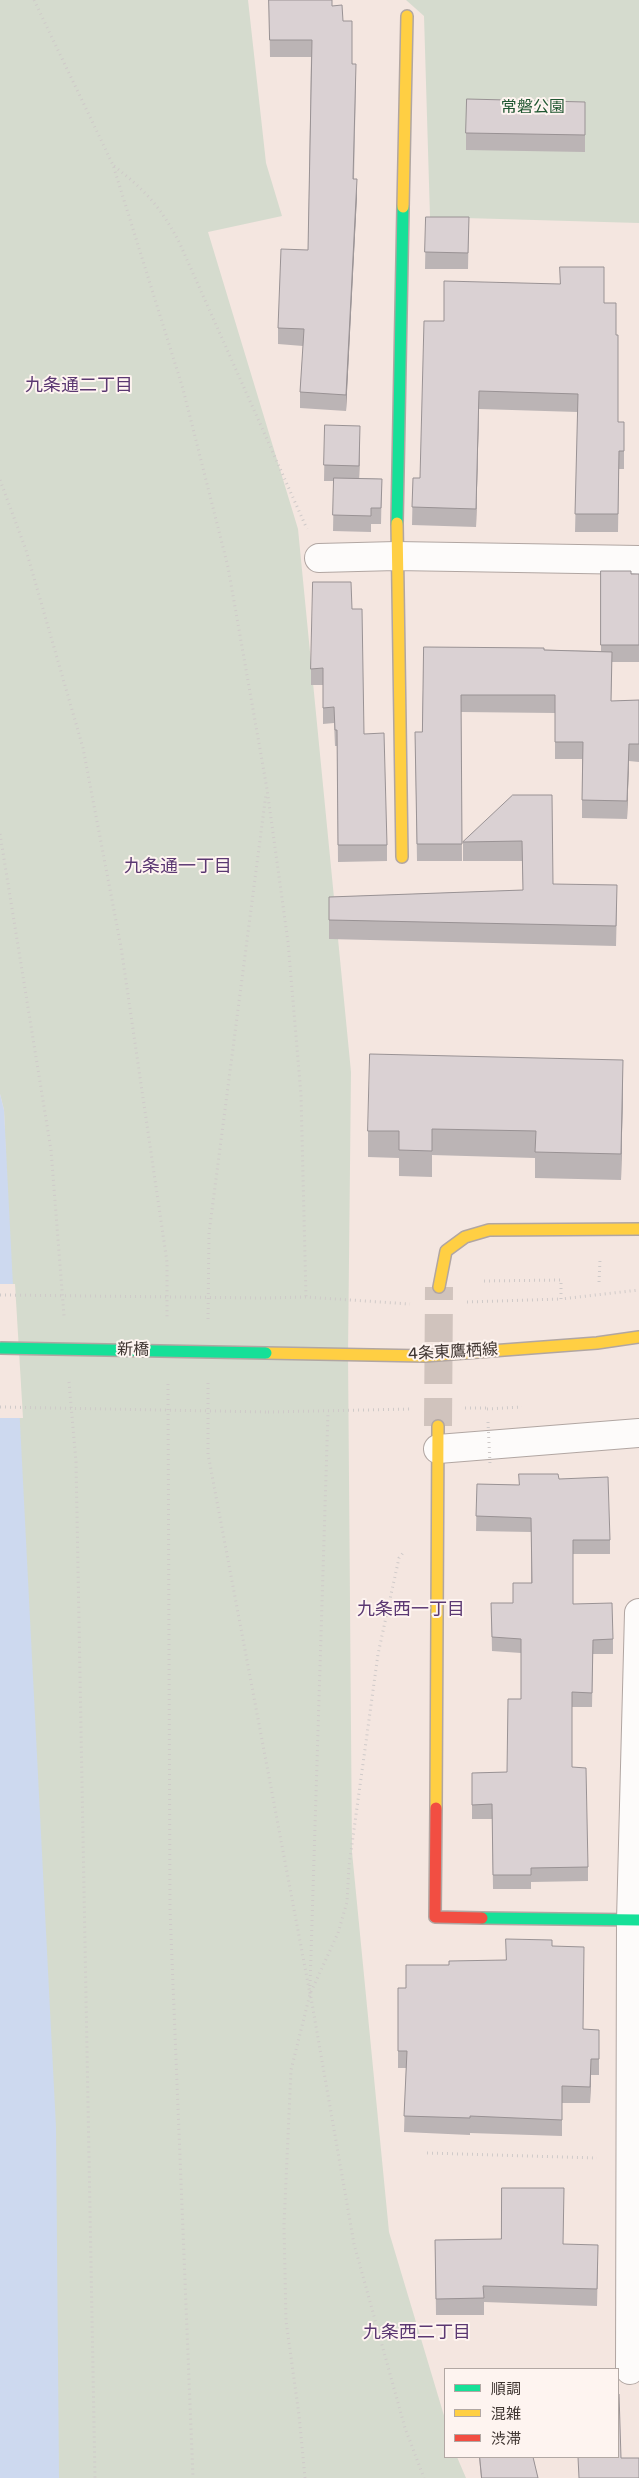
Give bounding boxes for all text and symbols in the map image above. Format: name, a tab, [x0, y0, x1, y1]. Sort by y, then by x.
park label: 常磐公園	[501, 97, 565, 117]
district label: 九条通二丁目	[25, 375, 133, 397]
district label: 九条通一丁目	[124, 856, 232, 878]
street label: 新橋	[117, 1340, 149, 1360]
street label: 4条東鷹栖線	[408, 1340, 498, 1364]
district label: 九条西一丁目	[357, 1599, 465, 1621]
district label: 九条西二丁目	[363, 2322, 471, 2344]
legend	[444, 2368, 619, 2458]
text: 順調	[491, 2380, 521, 2398]
text: 混雑	[491, 2405, 521, 2423]
text: 渋滞	[491, 2430, 521, 2448]

